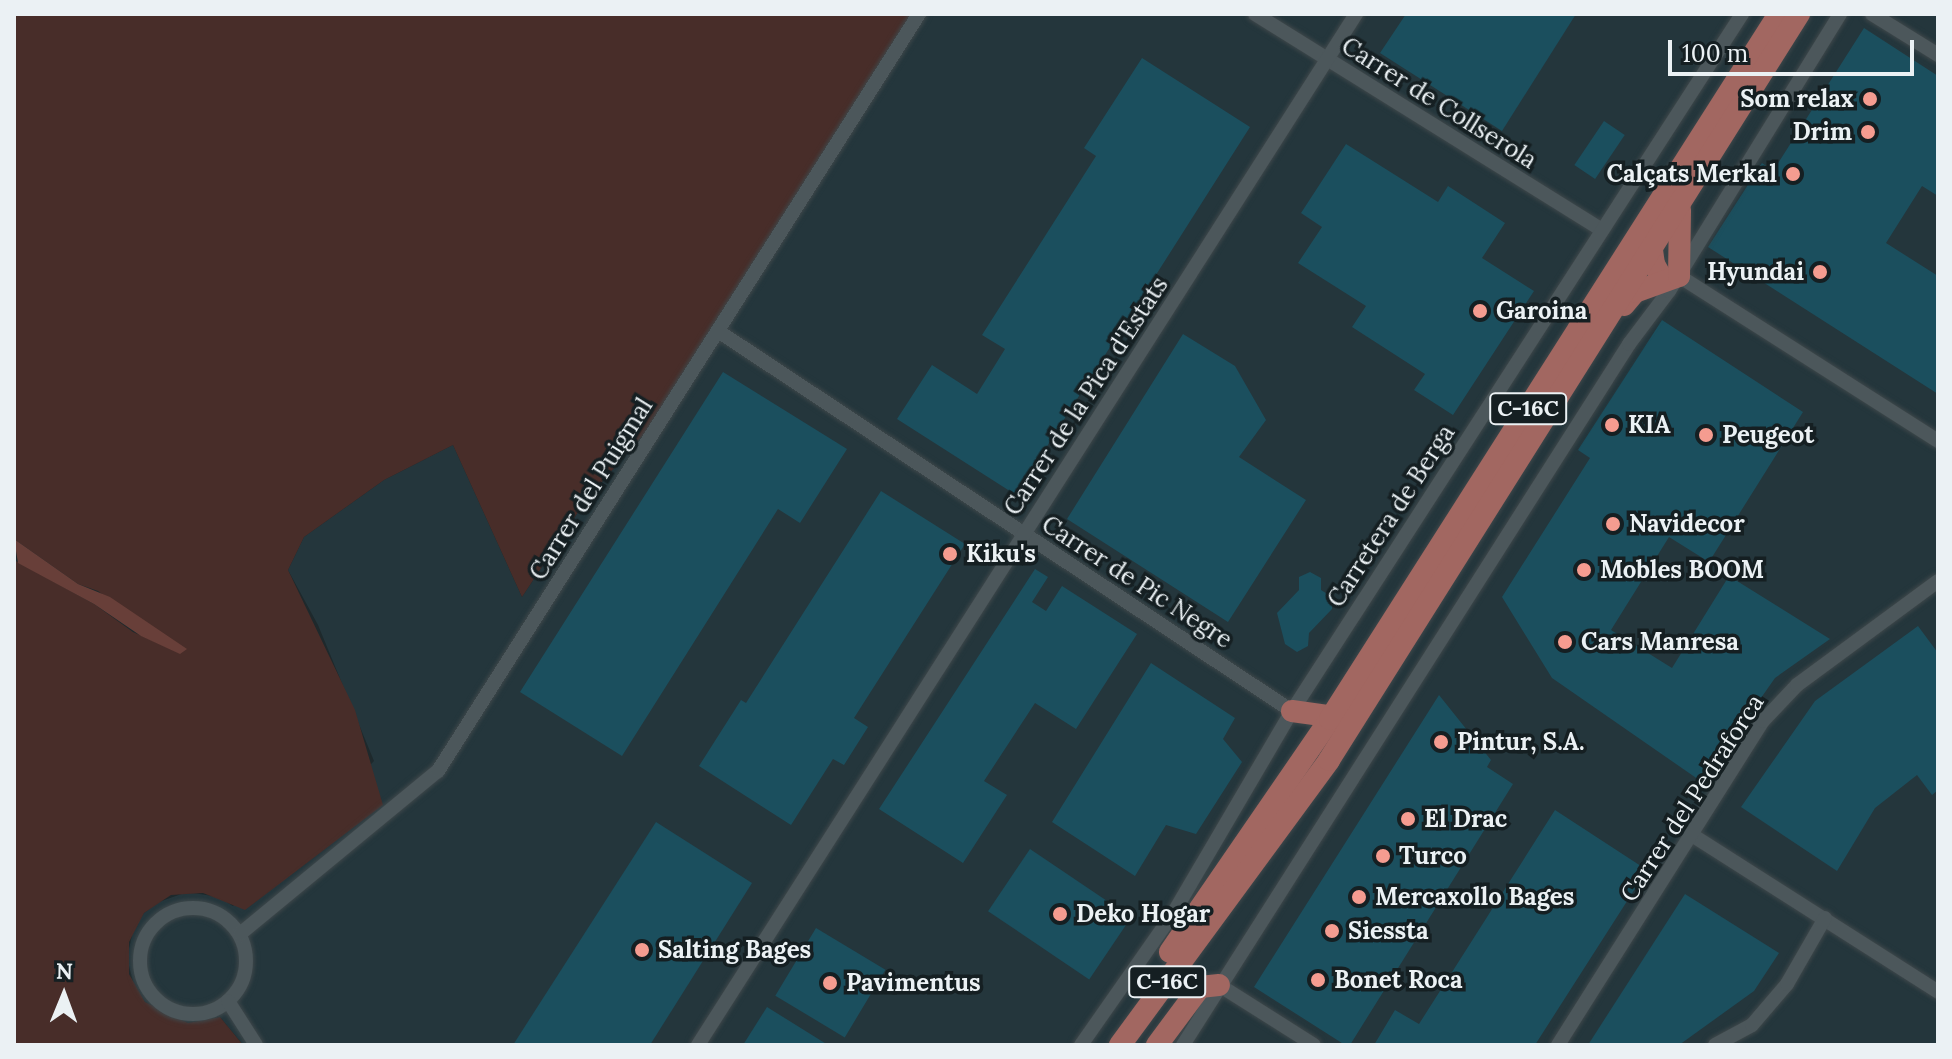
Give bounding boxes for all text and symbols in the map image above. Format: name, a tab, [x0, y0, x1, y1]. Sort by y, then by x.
scale bar	[1672, 24, 1918, 74]
street label: Carrer de Collserola	[1336, 31, 1542, 175]
text: 100 m	[1682, 38, 1748, 69]
place label: Som relax	[1740, 85, 1854, 113]
marker: Som relax	[1861, 90, 1879, 108]
place label: Drim	[1792, 118, 1852, 146]
marker: Drim	[1859, 123, 1877, 141]
place label: Calçats Merkal	[1606, 160, 1777, 188]
marker: Calçats Merkal	[1784, 165, 1802, 183]
place label: Hyundai	[1707, 258, 1804, 286]
marker: Hyundai	[1811, 263, 1829, 281]
street label: Carrer de la Pica d'Estats	[998, 271, 1174, 521]
place label: Garoina	[1496, 297, 1587, 325]
marker: Garoina	[1471, 302, 1489, 320]
road number: C-16C	[1488, 391, 1568, 427]
street label: Carrer del Puigmal	[523, 393, 659, 585]
place label: KIA	[1628, 411, 1670, 439]
marker: KIA	[1603, 416, 1621, 434]
street label: Carretera de Berga	[1321, 420, 1461, 612]
place label: Peugeot	[1722, 421, 1814, 449]
marker: Peugeot	[1697, 426, 1715, 444]
street label: Carrer de Pic Negre	[1036, 510, 1238, 654]
place label: Navidecor	[1629, 510, 1745, 538]
marker: Navidecor	[1604, 515, 1622, 533]
place label: Kiku's	[966, 540, 1036, 568]
marker: Kiku's	[941, 545, 959, 563]
place label: Mobles BOOM	[1600, 556, 1764, 584]
marker: Mobles BOOM	[1575, 561, 1593, 579]
place label: Cars Manresa	[1581, 628, 1739, 656]
marker: Cars Manresa	[1556, 633, 1574, 651]
street label: Carrer del Pedraforca	[1614, 689, 1770, 907]
place label: Pintur, S.A.	[1457, 728, 1585, 756]
marker: Pintur, S.A.	[1432, 733, 1450, 751]
place label: El Drac	[1424, 805, 1507, 833]
marker: El Drac	[1399, 810, 1417, 828]
place label: Turco	[1399, 842, 1467, 870]
marker: Turco	[1374, 847, 1392, 865]
place label: Mercaxollo Bages	[1375, 883, 1574, 911]
marker: Mercaxollo Bages	[1350, 888, 1368, 906]
place label: Deko Hogar	[1076, 900, 1210, 928]
marker: Deko Hogar	[1051, 905, 1069, 923]
place label: Siessta	[1348, 917, 1429, 945]
marker: Siessta	[1323, 922, 1341, 940]
place label: Salting Bages	[658, 936, 811, 964]
marker: Salting Bages	[633, 941, 651, 959]
north arrow	[24, 955, 104, 1035]
text: N	[56, 957, 73, 985]
road number: C-16C	[1127, 964, 1207, 1000]
place label: Bonet Roca	[1334, 966, 1463, 994]
place label: Pavimentus	[846, 969, 981, 997]
marker: Bonet Roca	[1309, 971, 1327, 989]
marker: Pavimentus	[821, 974, 839, 992]

